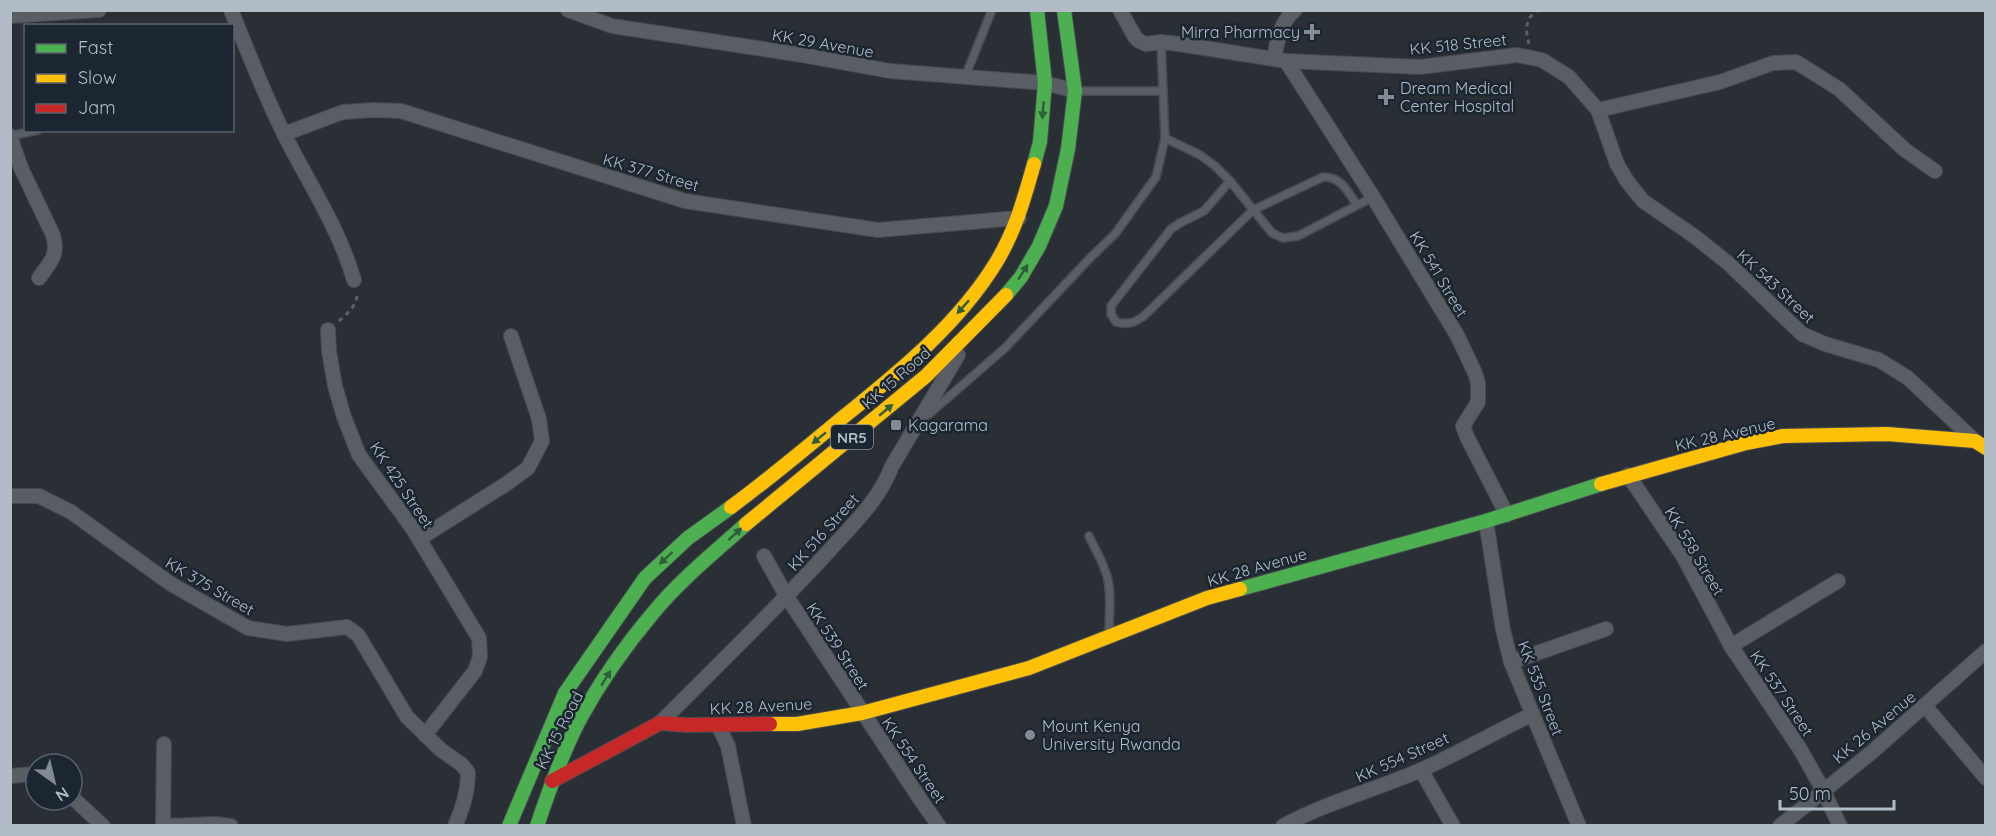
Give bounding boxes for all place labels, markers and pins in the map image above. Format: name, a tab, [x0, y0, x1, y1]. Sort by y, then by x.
place label: Mirra Pharmacy	[1181, 22, 1300, 42]
marker: Mirra Pharmacy	[1305, 25, 1319, 39]
place label: Dream Medical Center Hospital	[1400, 78, 1514, 116]
marker: Dream Medical Center Hospital	[1377, 88, 1395, 106]
place label: Kagarama	[908, 415, 988, 435]
marker: Kagarama	[889, 418, 903, 432]
place label: Mount Kenya University Rwanda	[1042, 716, 1181, 754]
marker: Mount Kenya University Rwanda	[1023, 728, 1037, 742]

